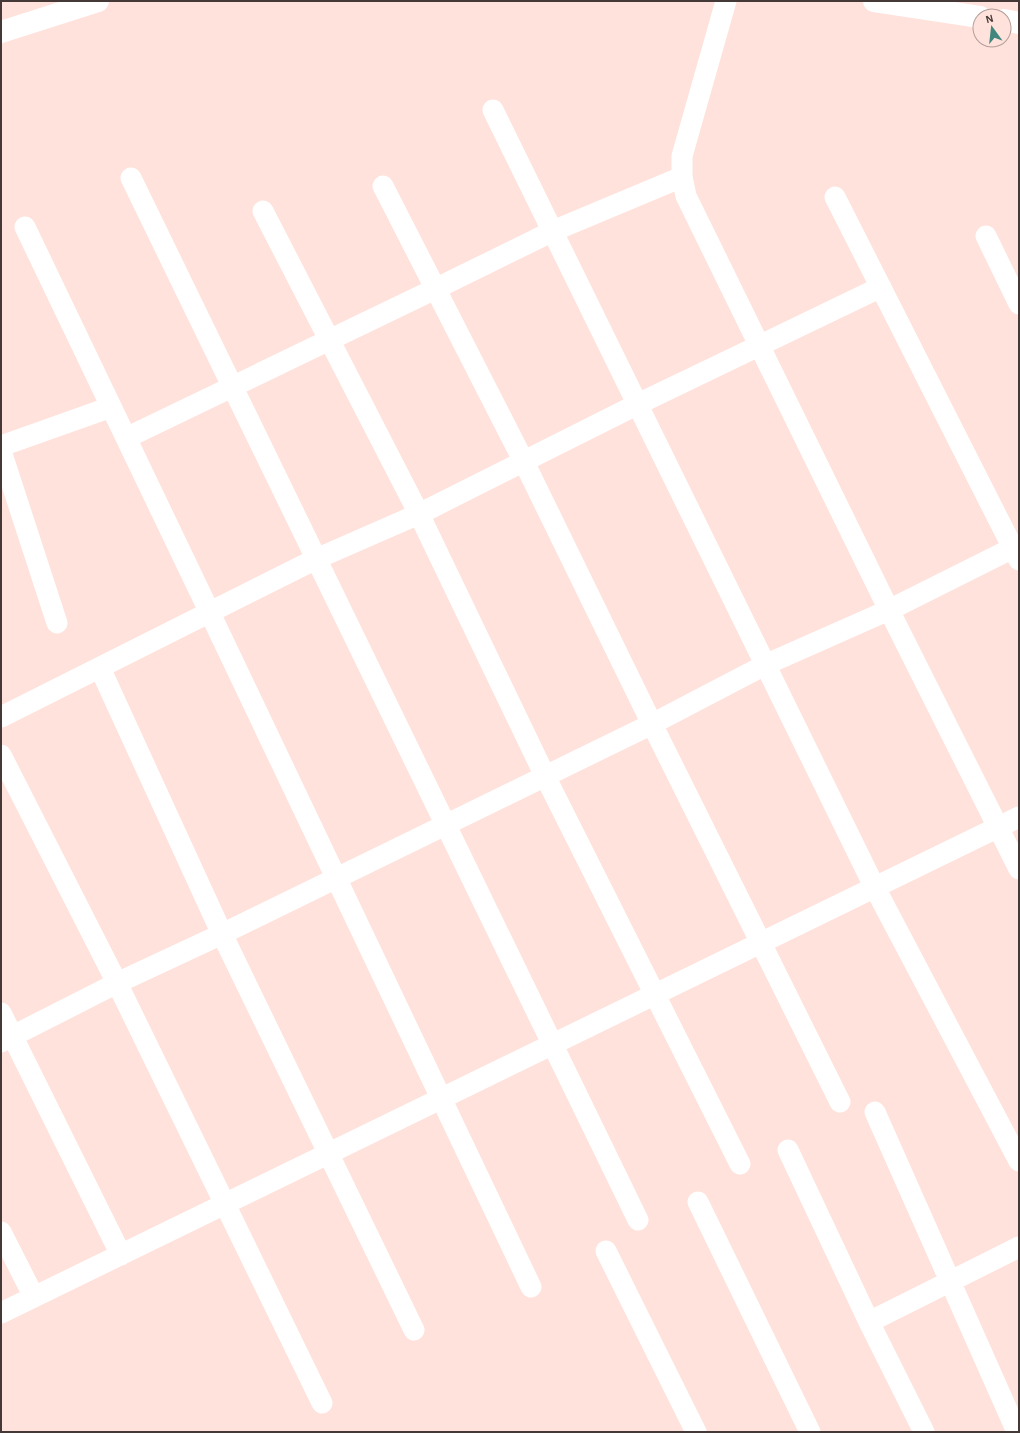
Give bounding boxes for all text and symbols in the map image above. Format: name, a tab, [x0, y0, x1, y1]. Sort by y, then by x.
north arrow	[972, 8, 1012, 48]
text: N	[984, 13, 995, 25]

